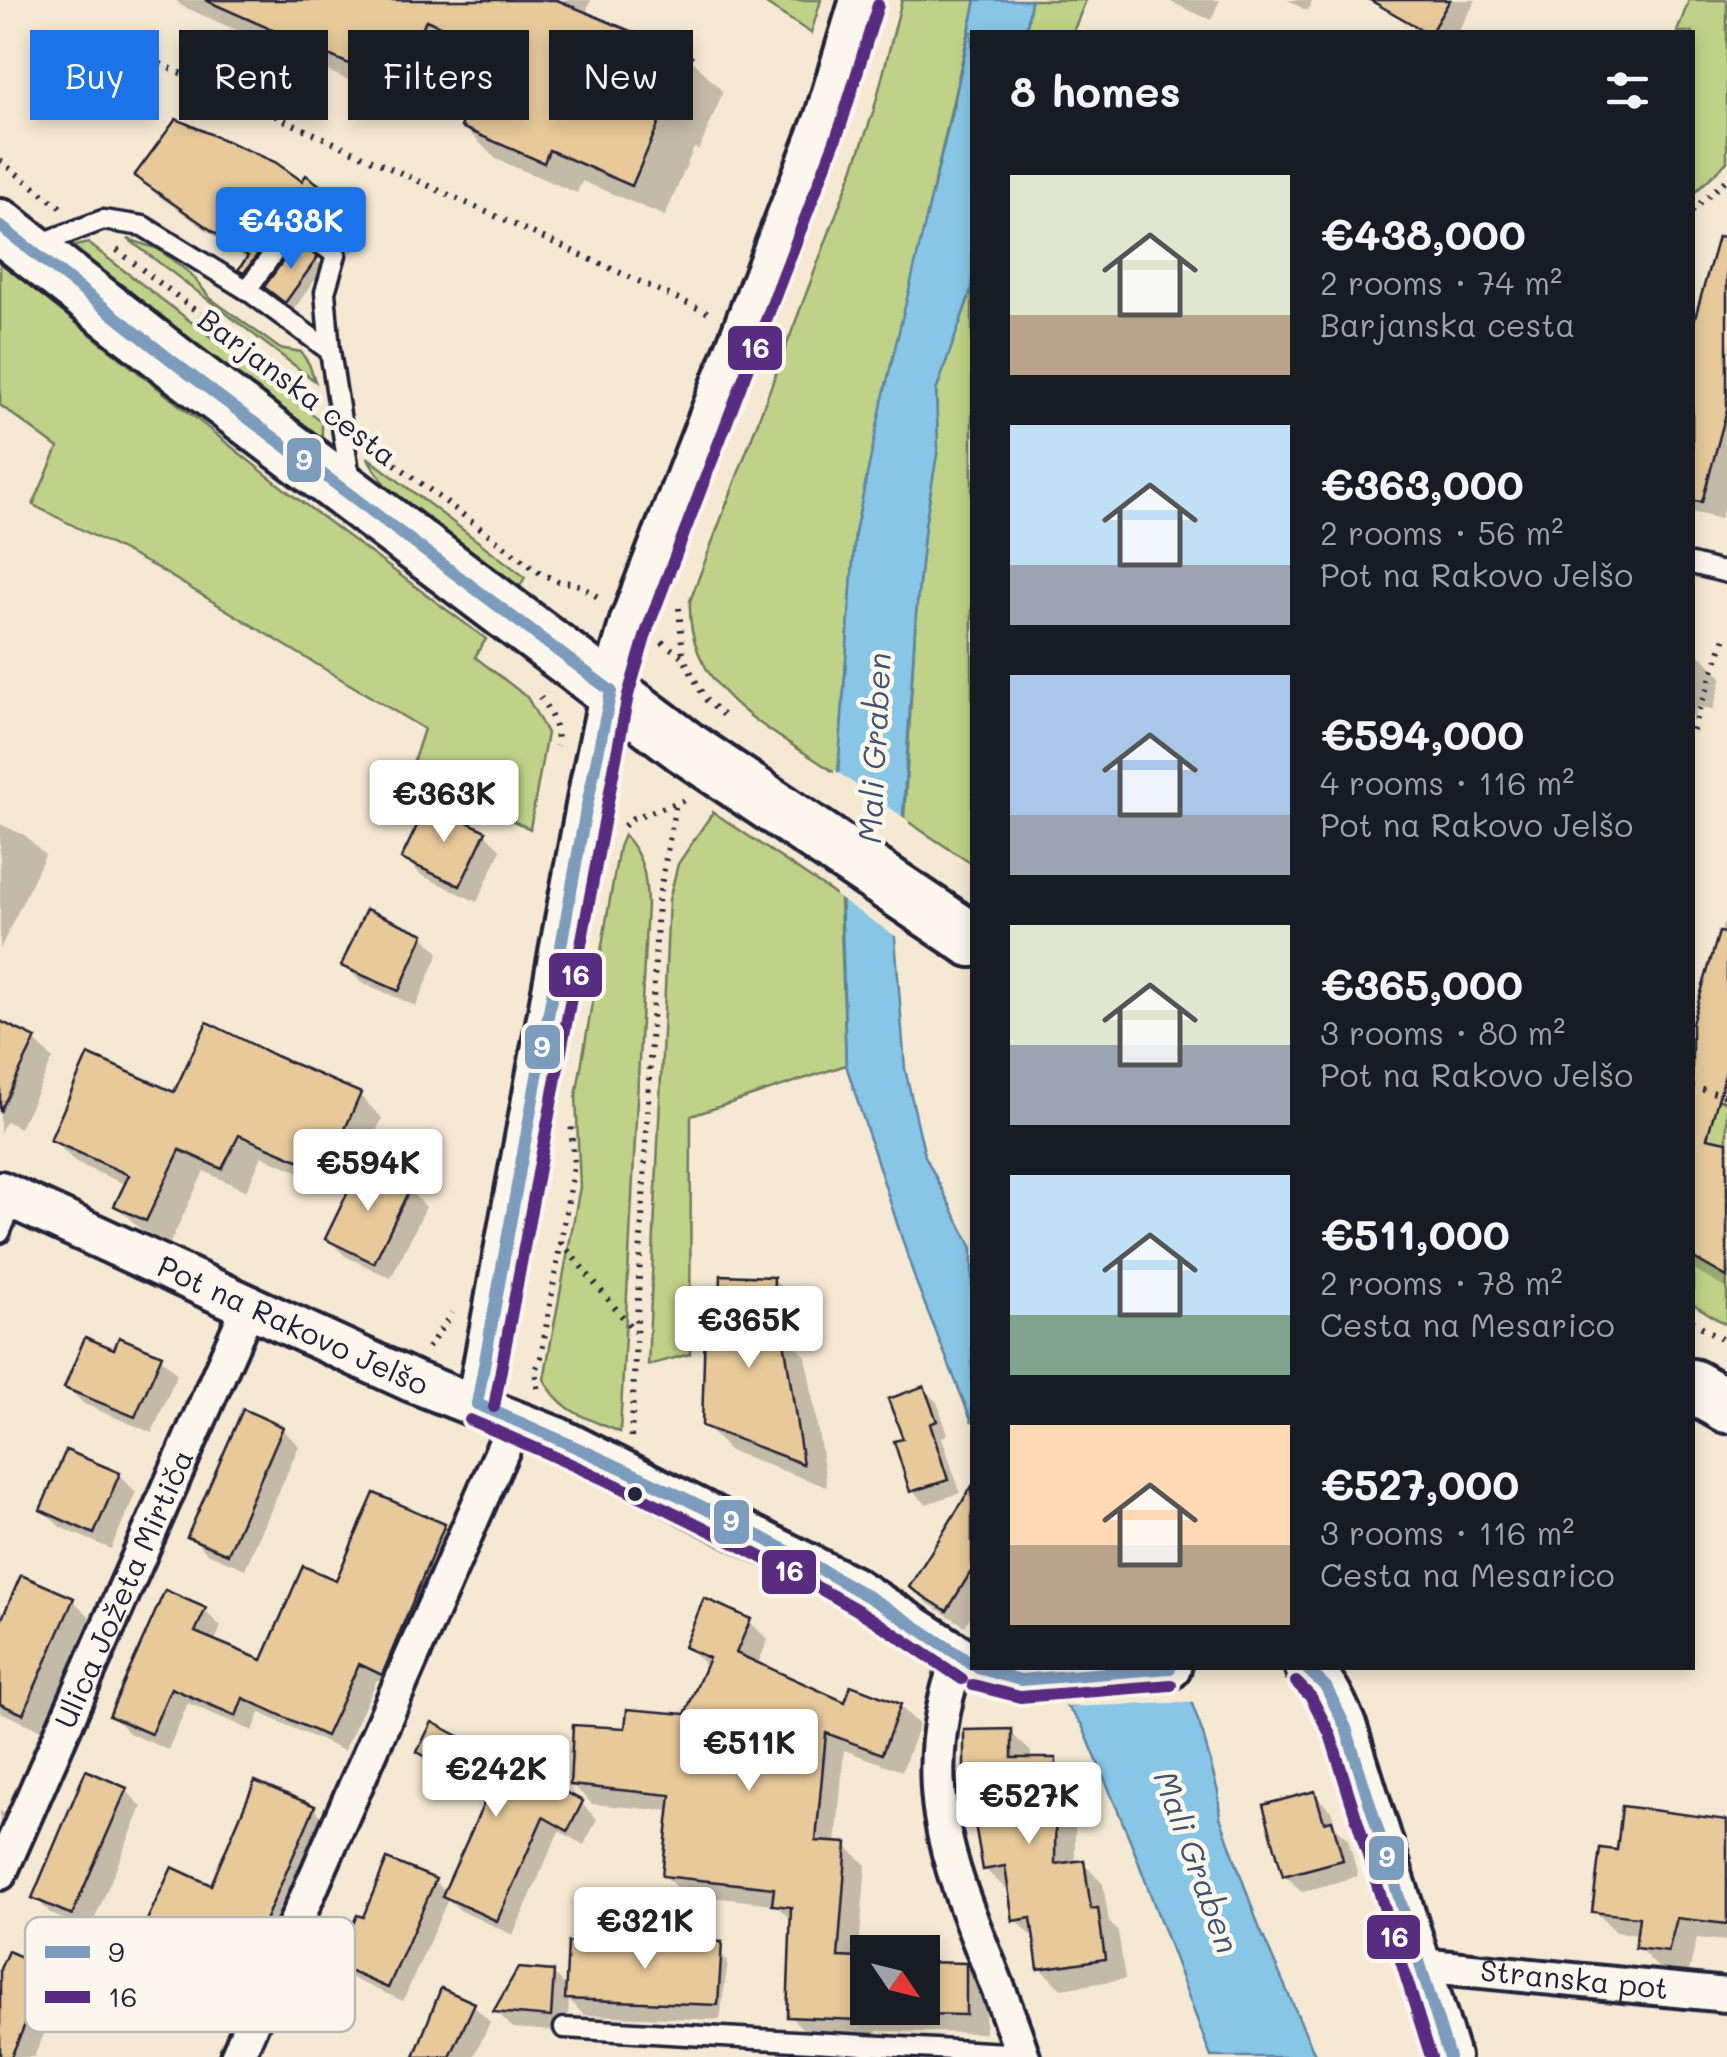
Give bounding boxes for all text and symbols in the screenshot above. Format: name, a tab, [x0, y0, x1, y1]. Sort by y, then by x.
chip: Buy	[30, 30, 159, 120]
chip: Rent	[179, 30, 328, 120]
chip: Filters	[348, 30, 529, 120]
chip: New	[549, 30, 693, 120]
text: 8 homes	[1010, 63, 1181, 118]
icon: filters	[1600, 63, 1655, 118]
pin: €438K	[221, 187, 361, 272]
text: €438K	[238, 198, 344, 240]
text: €438,000	[1320, 206, 1526, 261]
icon: home	[1090, 215, 1210, 335]
text: 2 rooms · 74 m²	[1320, 261, 1562, 303]
street label: Barjanska cesta	[191, 298, 406, 474]
text: Barjanska cesta	[1320, 303, 1575, 345]
line badge: 16	[726, 324, 784, 372]
text: 16	[740, 329, 770, 365]
line badge: 9	[285, 436, 323, 484]
text: 9	[296, 441, 313, 477]
text: €363,000	[1320, 456, 1524, 511]
icon: home	[1090, 465, 1210, 585]
text: 2 rooms · 56 m²	[1320, 511, 1563, 553]
text: Pot na Rakovo Jelšo	[1320, 553, 1633, 595]
water label: Mali Graben	[847, 651, 899, 844]
text: €594,000	[1320, 706, 1524, 761]
icon: home	[1090, 715, 1210, 835]
pin: €363K	[374, 760, 514, 845]
text: 4 rooms · 116 m²	[1320, 761, 1574, 803]
text: €363K	[392, 771, 496, 813]
text: Pot na Rakovo Jelšo	[1320, 803, 1633, 845]
line badge: 16	[547, 951, 604, 999]
text: 16	[560, 956, 590, 992]
text: €365,000	[1320, 956, 1523, 1011]
icon: home	[1090, 965, 1210, 1085]
text: 3 rooms · 80 m²	[1320, 1011, 1565, 1053]
line badge: 9	[523, 1023, 562, 1071]
text: 9	[534, 1028, 551, 1064]
text: Pot na Rakovo Jelšo	[1320, 1053, 1633, 1095]
pin: €594K	[298, 1129, 438, 1214]
text: €594K	[315, 1140, 421, 1182]
text: €511,000	[1320, 1206, 1510, 1261]
icon: home	[1090, 1215, 1210, 1335]
street label: Pot na Rakovo Jelšo	[152, 1245, 435, 1403]
text: 2 rooms · 78 m²	[1320, 1261, 1563, 1303]
pin: €365K	[679, 1286, 819, 1371]
text: €365K	[697, 1297, 801, 1339]
text: Cesta na Mesarico	[1320, 1303, 1615, 1345]
street label: Ulica Jožeta Mirtiča	[44, 1443, 202, 1734]
text: €527,000	[1320, 1456, 1519, 1511]
icon: home	[1090, 1465, 1210, 1585]
unlabelled marker	[625, 1484, 645, 1504]
line badge: 9	[712, 1498, 751, 1546]
text: 9	[723, 1502, 740, 1538]
text: 3 rooms · 116 m²	[1320, 1511, 1574, 1553]
line badge: 16	[760, 1548, 818, 1596]
text: 16	[774, 1552, 804, 1588]
text: Cesta na Mesarico	[1320, 1553, 1615, 1595]
pin: €511K	[679, 1709, 819, 1794]
text: €511K	[702, 1720, 796, 1762]
pin: €242K	[426, 1735, 566, 1820]
text: €242K	[444, 1746, 548, 1788]
pin: €527K	[959, 1762, 1099, 1847]
water label: Mali Graben	[1145, 1764, 1250, 1958]
text: €527K	[978, 1773, 1080, 1815]
line badge: 9	[1367, 1834, 1406, 1882]
text: 9	[1379, 1838, 1396, 1874]
pin: €321K	[575, 1887, 715, 1972]
text: €321K	[596, 1898, 694, 1940]
line badge: 16	[1365, 1913, 1422, 1961]
legend	[25, 1917, 355, 2032]
text: 16	[1379, 1918, 1409, 1954]
text: 9	[108, 1933, 125, 1969]
north arrow	[850, 1935, 940, 2025]
map controls	[850, 1935, 940, 2025]
street label: Stranska pot	[1479, 1949, 1670, 2007]
text: 16	[108, 1978, 137, 2014]

